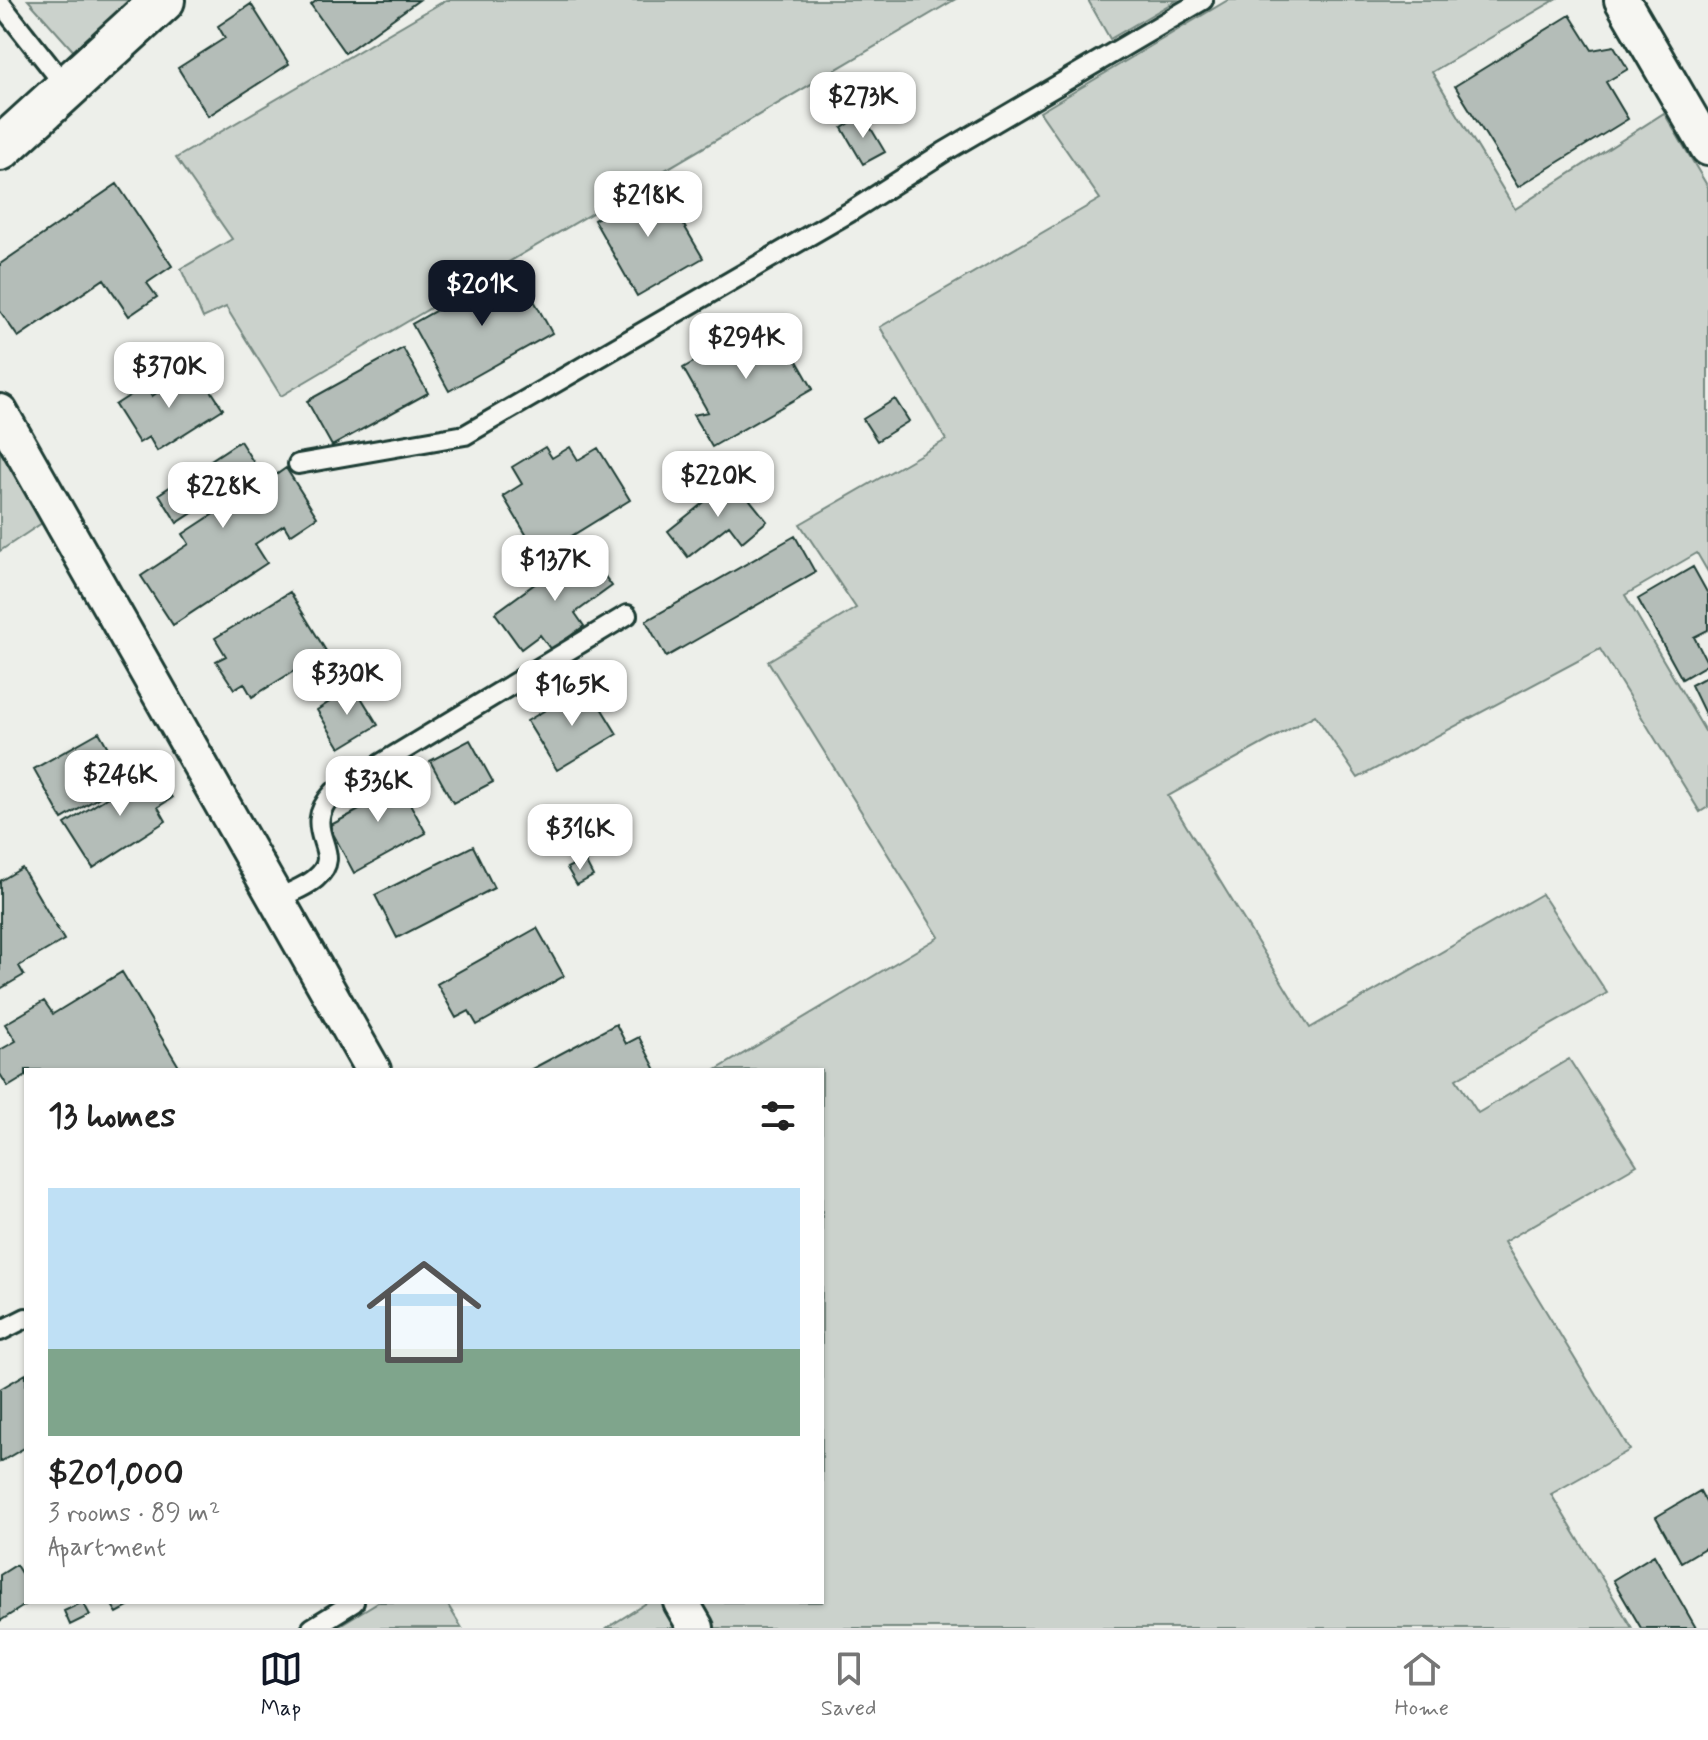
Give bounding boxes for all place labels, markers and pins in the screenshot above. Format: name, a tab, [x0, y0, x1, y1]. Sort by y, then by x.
pin: $273K	[807, 72, 919, 140]
pin: $218K	[592, 171, 704, 239]
pin: $201K	[426, 260, 538, 328]
pin: $294K	[690, 313, 802, 381]
pin: $370K	[113, 342, 225, 410]
pin: $220K	[662, 451, 774, 519]
pin: $228K	[167, 462, 279, 530]
pin: $137K	[499, 535, 611, 603]
pin: $330K	[291, 649, 403, 717]
pin: $165K	[516, 660, 628, 728]
pin: $246K	[64, 750, 176, 818]
pin: $336K	[322, 756, 434, 824]
pin: $316K	[524, 804, 636, 872]

